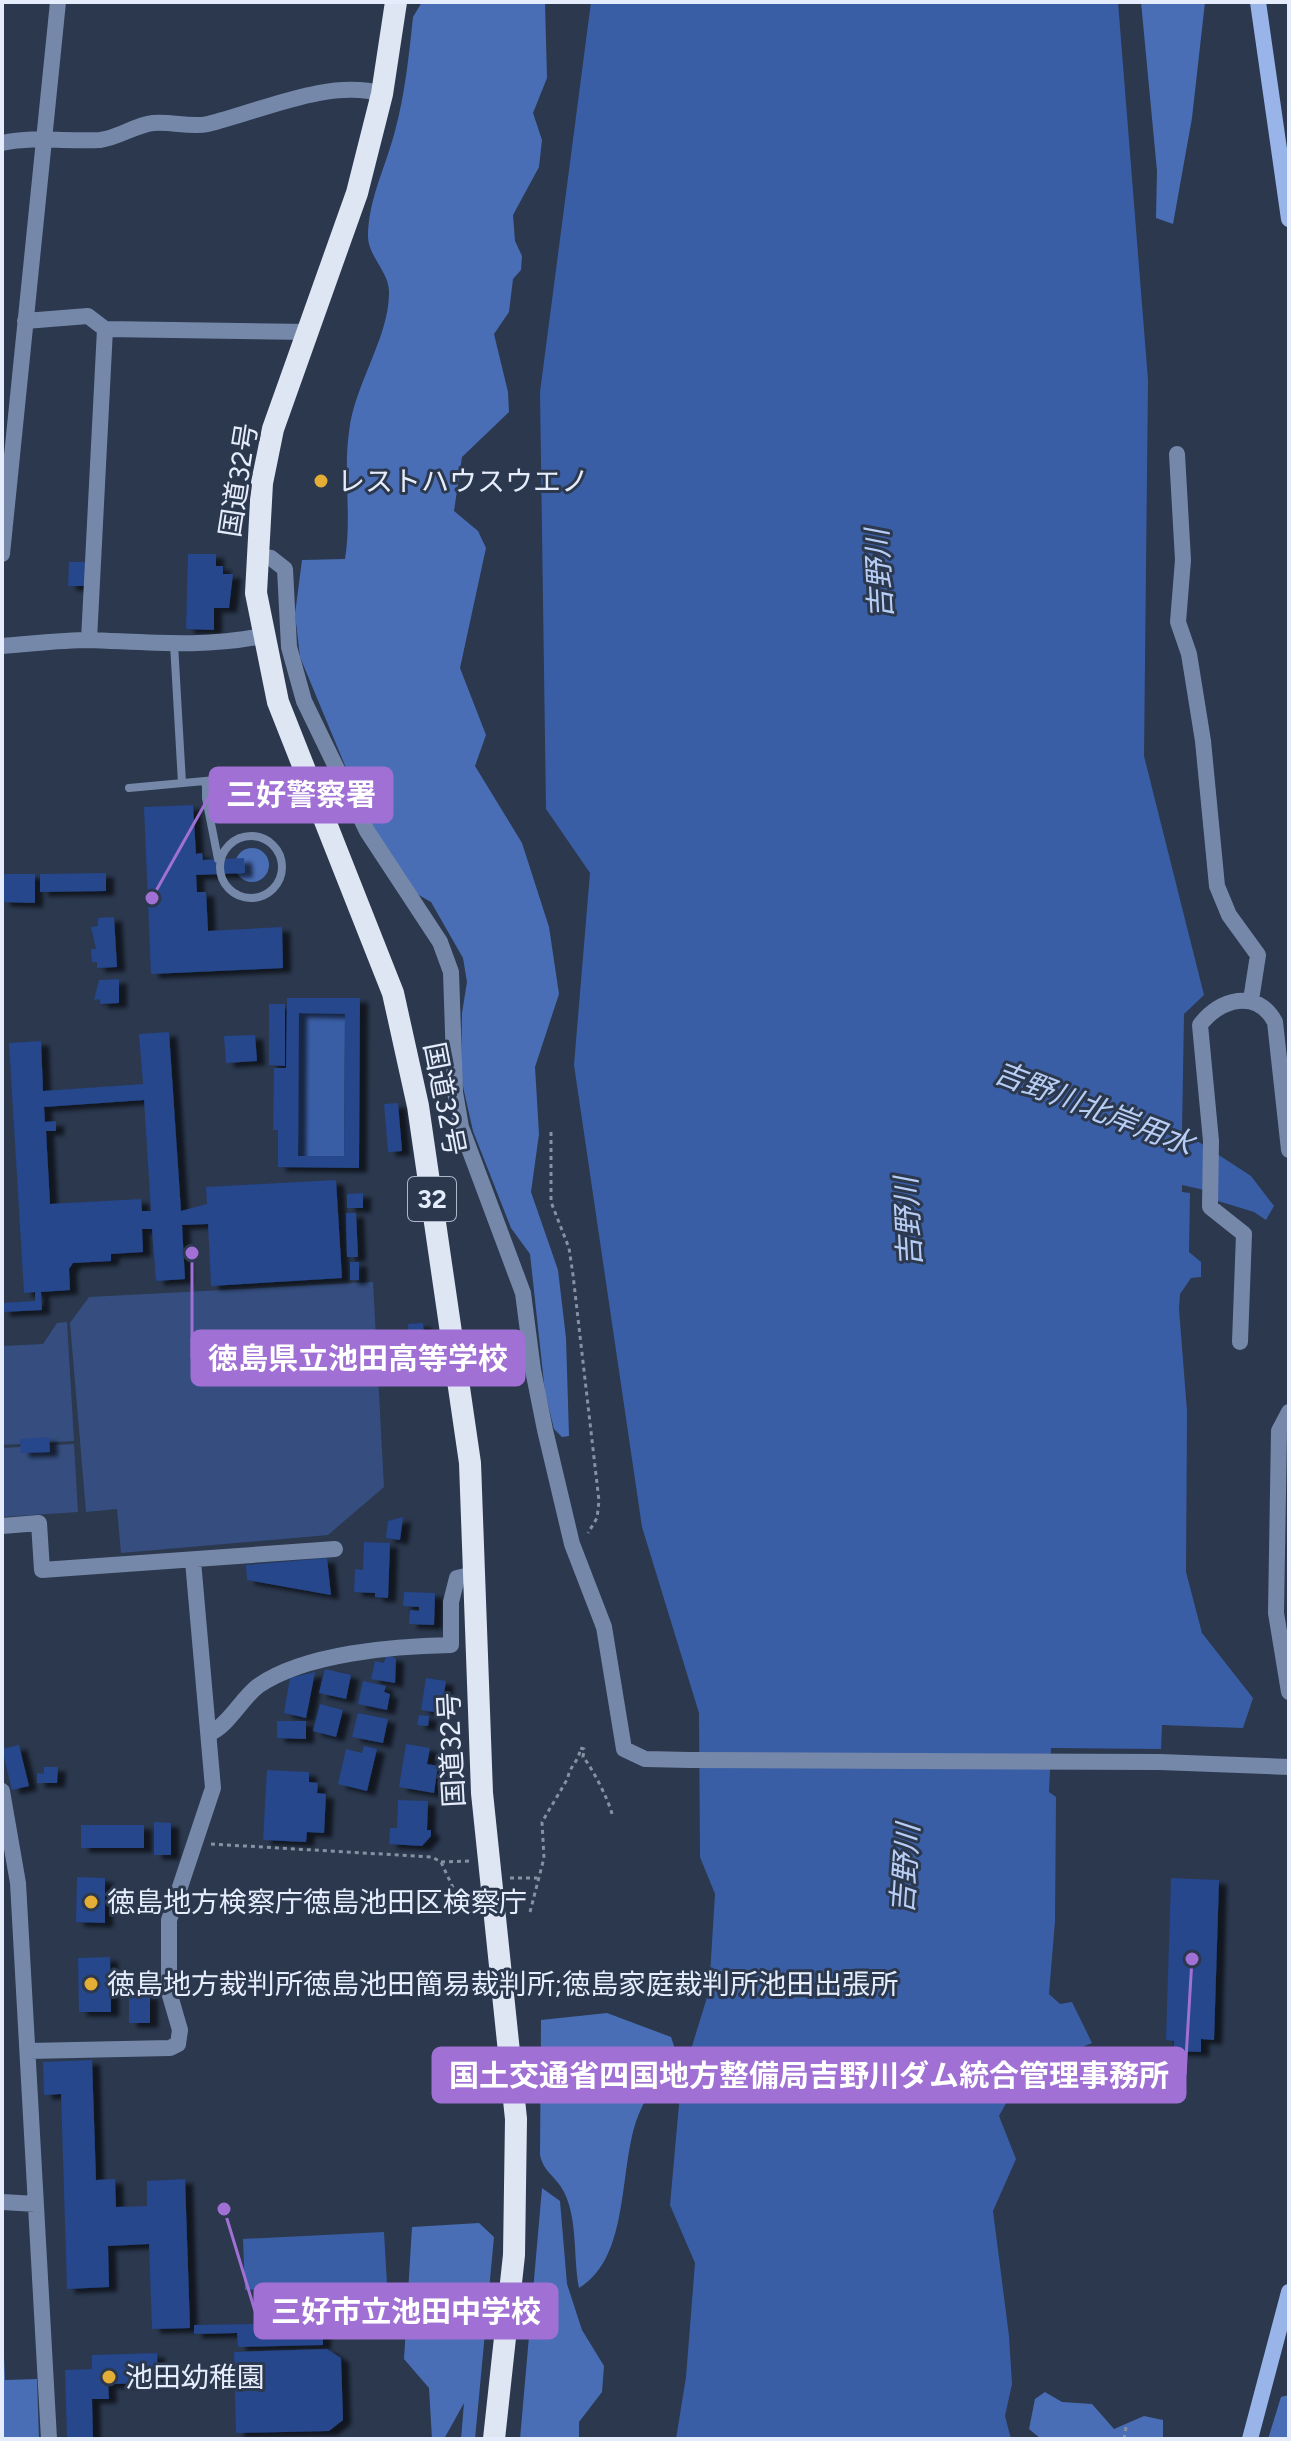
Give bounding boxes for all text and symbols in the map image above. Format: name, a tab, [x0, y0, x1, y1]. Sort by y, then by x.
street label: 国道32号	[212, 421, 264, 539]
place label: レストハウスウエノ	[337, 464, 589, 498]
marker: レストハウスウエノ	[312, 472, 330, 490]
water label: 吉野川	[858, 525, 900, 620]
callout: 三好警察署	[210, 768, 392, 822]
text: 三好警察署	[226, 776, 376, 813]
street label: 国道32号	[417, 1039, 473, 1159]
water label: 吉野川北岸用水	[989, 1053, 1201, 1164]
water label: 吉野川	[887, 1173, 929, 1268]
road number: 32	[408, 1177, 456, 1221]
callout: 徳島県立池田高等学校	[192, 1331, 524, 1385]
text: 徳島県立池田高等学校	[208, 1340, 508, 1377]
street label: 国道32号	[431, 1692, 471, 1808]
water label: 吉野川	[883, 1820, 927, 1915]
place label: 徳島地方検察庁徳島池田区検察庁	[107, 1885, 527, 1919]
marker: 徳島地方検察庁徳島池田区検察庁	[82, 1893, 100, 1911]
place label: 徳島地方裁判所徳島池田簡易裁判所;徳島家庭裁判所池田出張所	[107, 1967, 898, 2001]
marker: 徳島地方裁判所徳島池田簡易裁判所;徳島家庭裁判所池田出張所	[82, 1975, 100, 1993]
callout: 国土交通省四国地方整備局吉野川ダム統合管理事務所	[433, 2048, 1185, 2102]
text: 国土交通省四国地方整備局吉野川ダム統合管理事務所	[449, 2057, 1169, 2094]
callout: 三好市立池田中学校	[255, 2284, 557, 2338]
text: 三好市立池田中学校	[271, 2293, 541, 2330]
place label: 池田幼稚園	[125, 2360, 265, 2394]
marker: 池田幼稚園	[100, 2368, 118, 2386]

